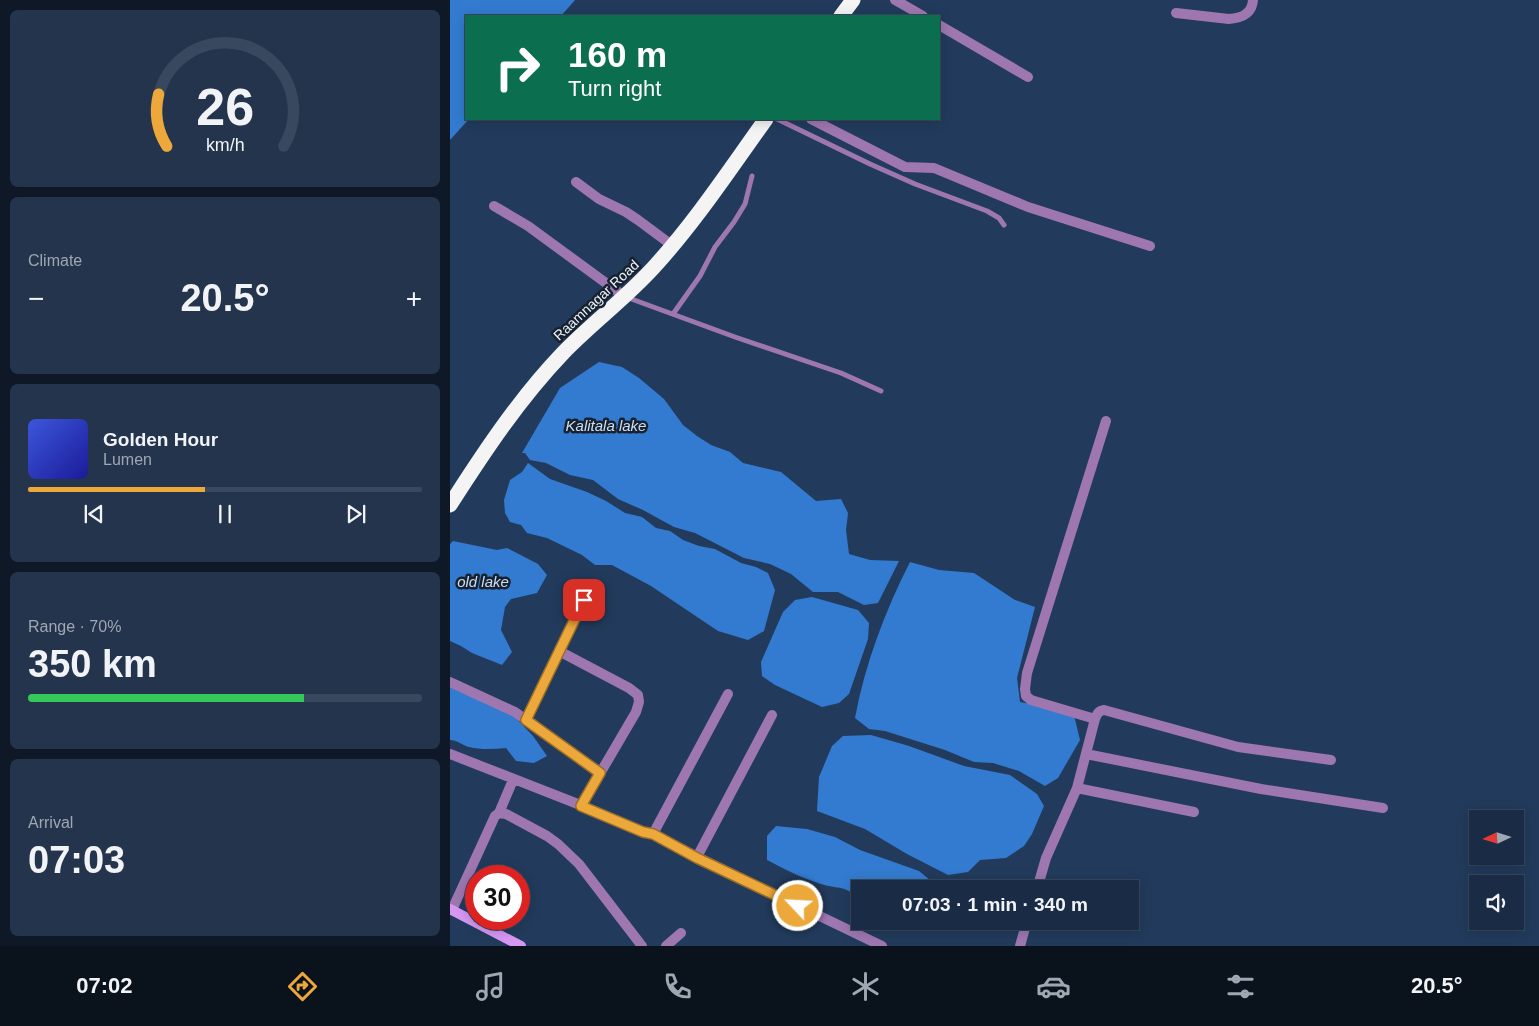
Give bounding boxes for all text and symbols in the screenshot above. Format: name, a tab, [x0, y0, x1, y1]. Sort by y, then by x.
icon: right	[485, 35, 550, 100]
text: 160 m	[568, 35, 667, 74]
text: Turn right	[568, 76, 661, 101]
text: 26	[196, 78, 254, 136]
text: km/h	[206, 135, 244, 155]
text: Climate	[28, 252, 82, 269]
street label: Raamnagar Road	[550, 256, 642, 344]
text: 20.5°	[180, 277, 270, 319]
text: −	[28, 283, 44, 314]
text: +	[406, 283, 422, 314]
water label: Kalitala lake	[566, 417, 646, 434]
text: Golden Hour	[103, 429, 218, 450]
text: Lumen	[103, 451, 152, 468]
icon: previous	[80, 500, 108, 528]
icon: pause	[211, 500, 239, 528]
icon: next	[342, 500, 370, 528]
water label: old lake	[457, 573, 509, 590]
pin	[563, 579, 605, 621]
icon: arrive	[570, 586, 598, 614]
text: Range · 70%	[28, 618, 121, 635]
text: 350 km	[28, 643, 157, 685]
north arrow	[1469, 810, 1524, 865]
map controls	[1469, 810, 1524, 930]
text: Arrival	[28, 814, 73, 831]
text: 07:03	[28, 839, 125, 881]
speed limit sign: 30	[465, 865, 530, 930]
button: sound	[1469, 875, 1524, 930]
position arrow	[771, 879, 823, 931]
text: 07:03 · 1 min · 340 m	[902, 894, 1088, 915]
icon: directions	[285, 969, 320, 1004]
icon: music	[473, 969, 508, 1004]
icon: phone	[660, 969, 695, 1004]
icon: climate	[848, 969, 883, 1004]
icon: car	[1036, 969, 1071, 1004]
icon: filters	[1223, 969, 1258, 1004]
text: 07:02	[76, 973, 133, 998]
text: 20.5°	[1411, 973, 1463, 998]

